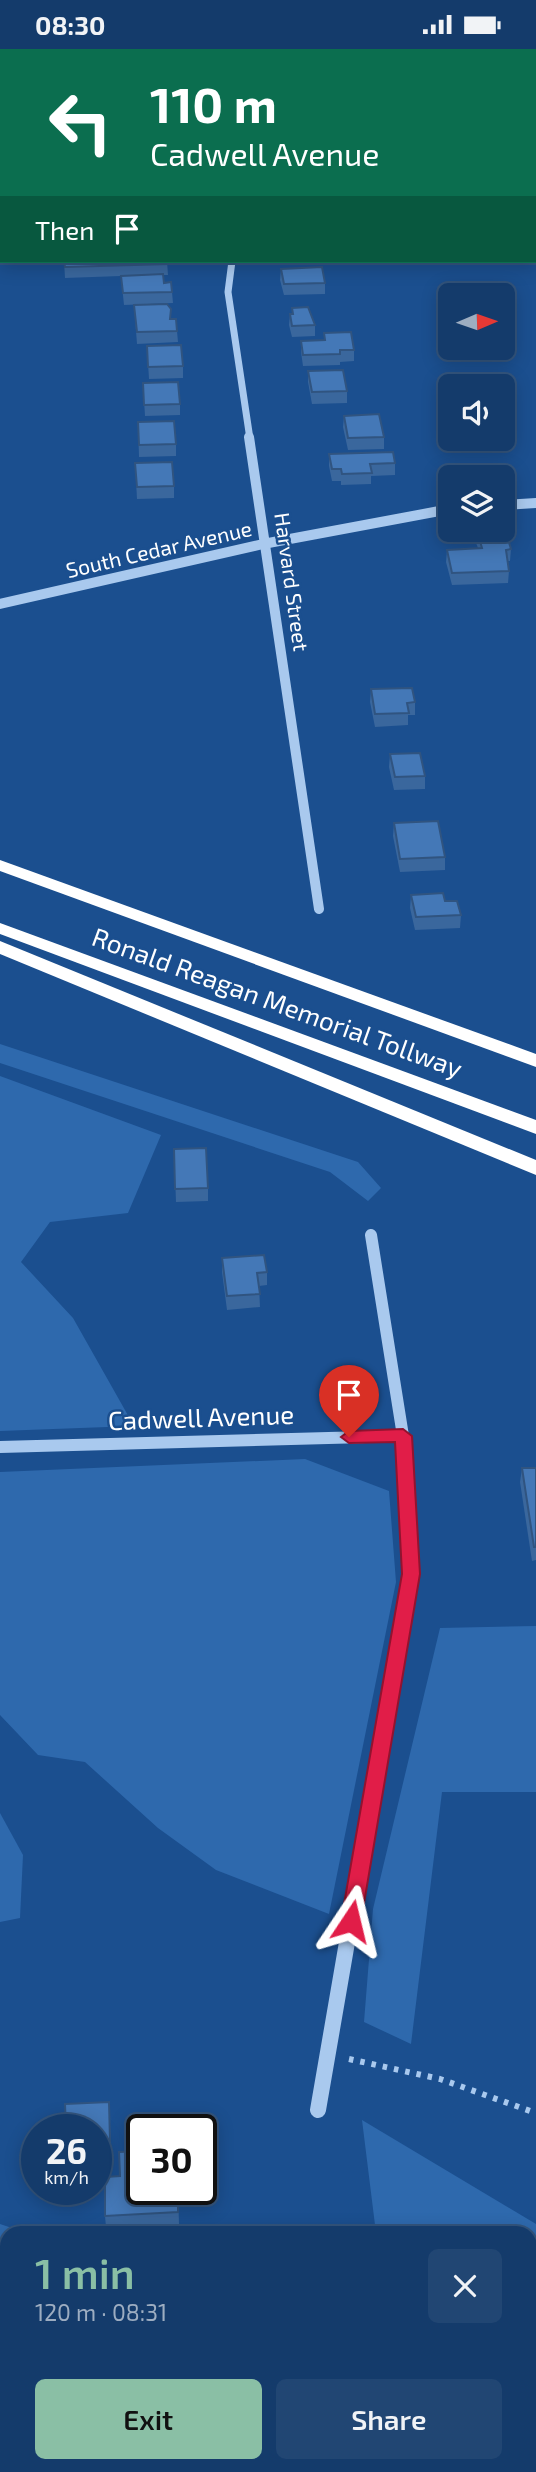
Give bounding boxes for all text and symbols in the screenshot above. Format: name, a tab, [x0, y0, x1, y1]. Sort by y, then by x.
text: 08:30	[35, 9, 105, 40]
text: 110 m	[150, 74, 277, 133]
icon: left	[35, 77, 126, 168]
text: Cadwell Avenue	[150, 134, 379, 172]
icon: arrive	[108, 210, 146, 248]
text: Then	[35, 214, 94, 245]
north arrow	[438, 283, 514, 361]
map controls	[438, 283, 515, 542]
button: sound	[438, 374, 515, 451]
button: layers	[438, 465, 515, 542]
street label: Harvard Street	[270, 511, 315, 653]
street label: South Cedar Avenue	[63, 515, 254, 582]
street label: Ronald Reagan Memorial Tollway	[88, 920, 467, 1083]
pin	[319, 1365, 379, 1437]
icon: arrive	[330, 1376, 368, 1414]
street label: Cadwell Avenue	[107, 1398, 295, 1435]
position arrow	[314, 1884, 388, 1958]
speed limit sign: 30	[126, 2114, 217, 2205]
text: 26	[46, 2129, 87, 2171]
text: km/h	[44, 2166, 89, 2188]
text: 1 min	[35, 2247, 135, 2297]
button: close	[428, 2249, 502, 2323]
text: 120 m · 08:31	[35, 2298, 167, 2326]
button: Exit	[35, 2379, 262, 2459]
button: Share	[276, 2379, 502, 2459]

